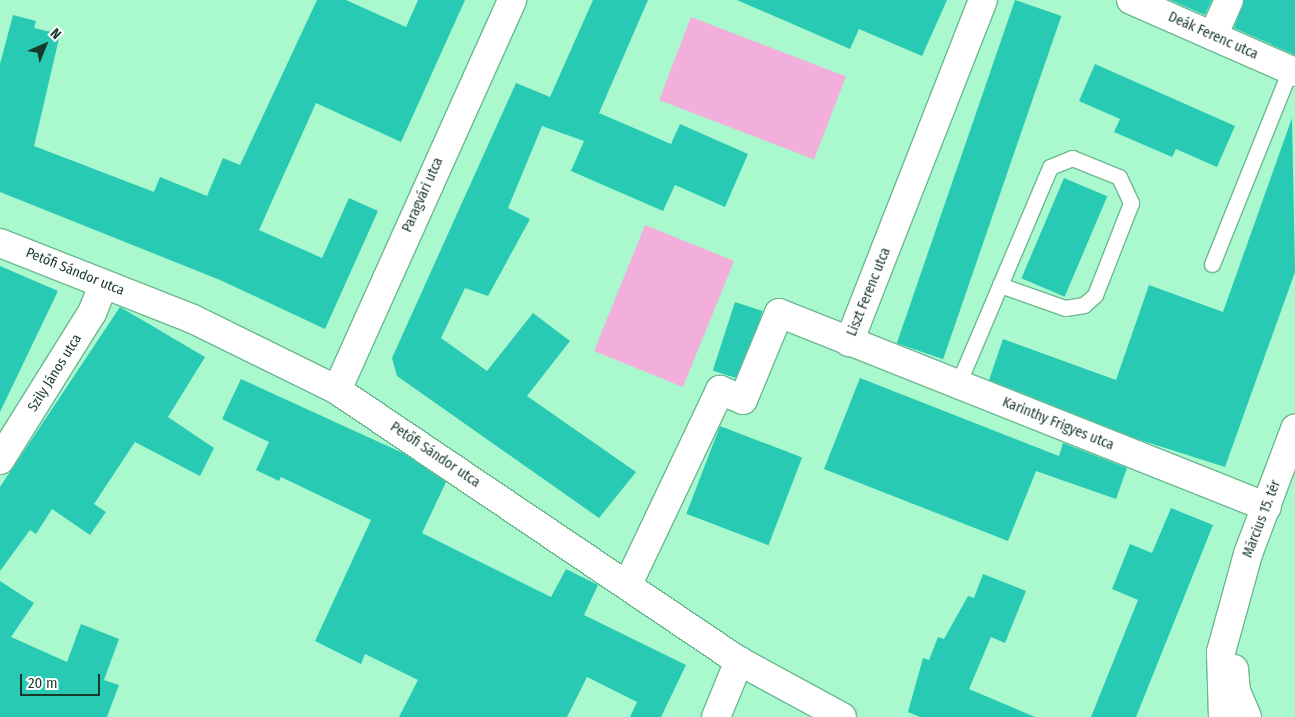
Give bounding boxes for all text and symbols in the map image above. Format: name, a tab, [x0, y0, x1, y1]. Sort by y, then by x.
street label: Deák Ferenc utca	[1165, 9, 1261, 63]
north arrow	[20, 20, 70, 70]
text: N	[47, 25, 65, 43]
street label: Paragvári utca	[399, 155, 447, 235]
street label: Petőfi Sándor utca	[23, 245, 127, 299]
street label: Liszt Ferenc utca	[844, 245, 894, 339]
street label: Szily János utca	[25, 331, 85, 415]
street label: Karinthy Frigyes utca	[1000, 394, 1116, 454]
street label: Petőfi Sándor utca	[387, 419, 483, 491]
street label: Március 15. tér	[1240, 478, 1284, 560]
scale bar	[22, 664, 102, 696]
text: 20 m	[28, 674, 58, 692]

